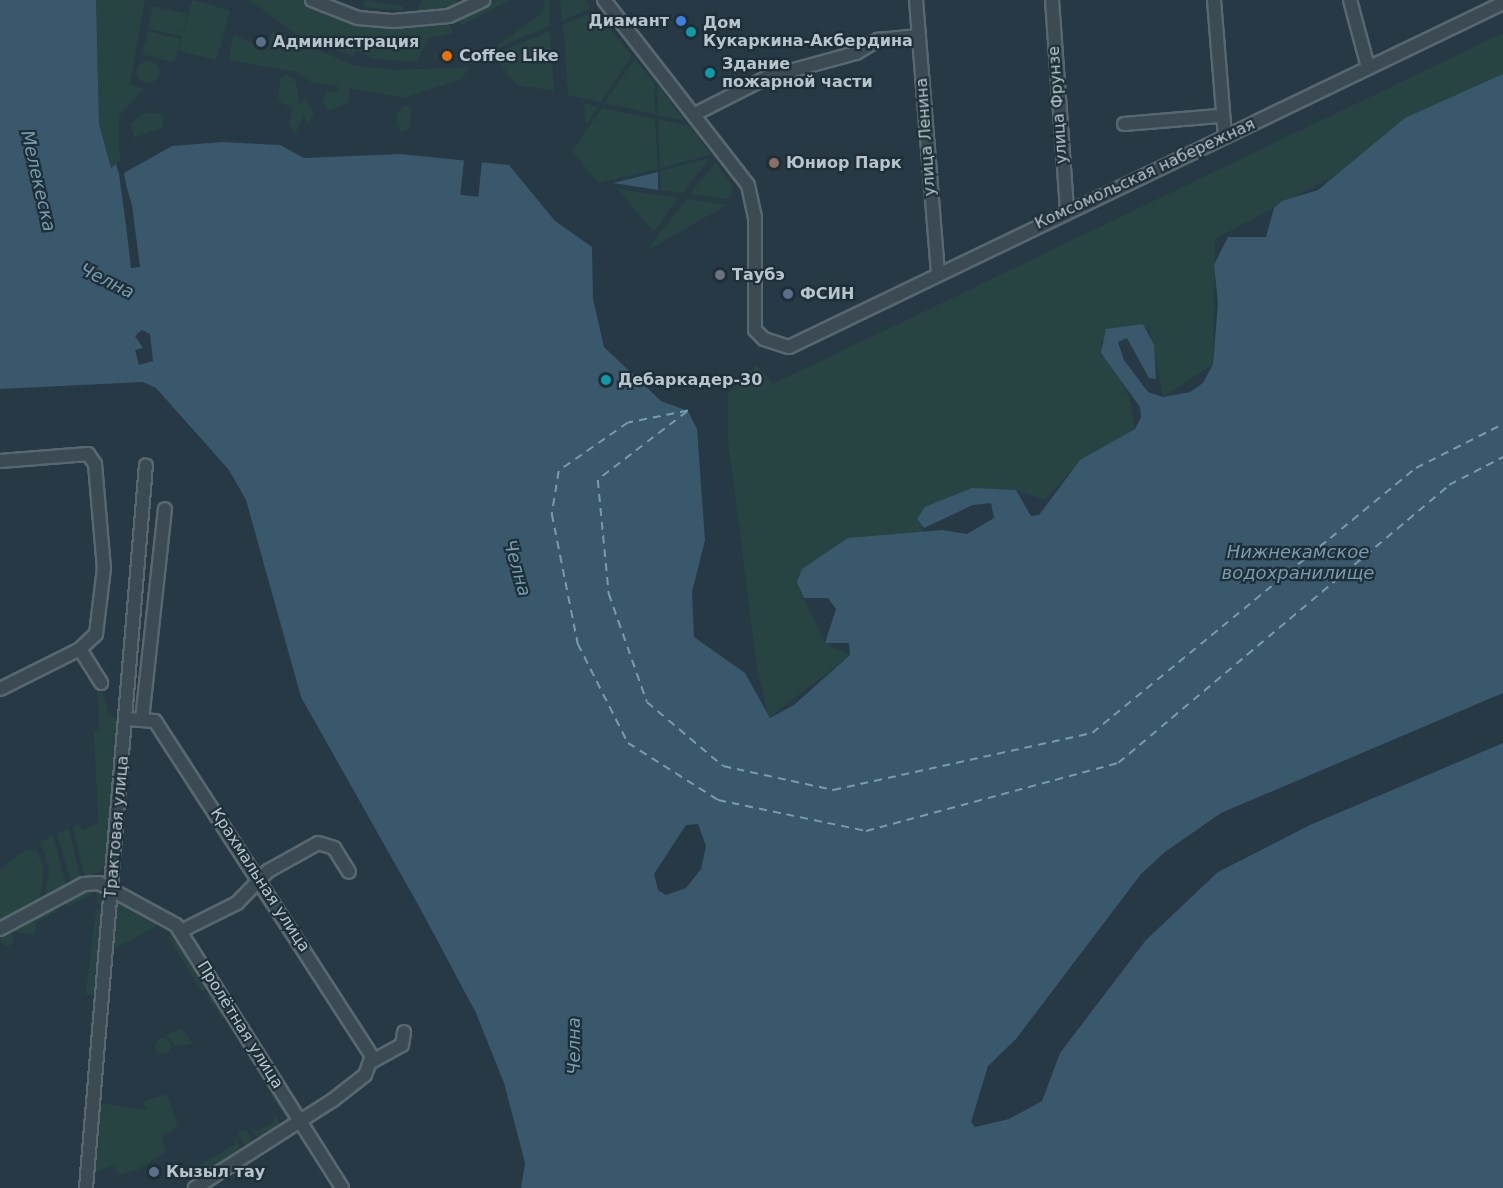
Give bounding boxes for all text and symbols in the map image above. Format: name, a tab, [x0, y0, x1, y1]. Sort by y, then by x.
place label: Диамант	[589, 11, 669, 31]
place label: Дом Кукаркина-Акбердина	[703, 13, 913, 51]
marker: Диамант	[674, 14, 688, 28]
marker: Дом Кукаркина-Акбердина	[684, 25, 698, 39]
place label: Администрация	[273, 32, 419, 52]
marker: Администрация	[254, 35, 268, 49]
street label: улица Фрунзе	[1044, 45, 1072, 165]
place label: Coffee Like	[459, 46, 559, 66]
marker: Coffee Like	[440, 49, 454, 63]
place label: Здание пожарной части	[722, 54, 873, 92]
marker: Здание пожарной части	[703, 66, 717, 80]
street label: улица Ленина	[912, 77, 940, 197]
street label: Комсомольская набережная	[1032, 114, 1258, 234]
water label: Мелекеска	[16, 128, 60, 234]
place label: Юниор Парк	[786, 153, 902, 173]
marker: Юниор Парк	[767, 156, 781, 170]
water label: Челна	[76, 259, 138, 303]
place label: Таубэ	[732, 265, 785, 285]
marker: Таубэ	[713, 268, 727, 282]
place label: ФСИН	[800, 284, 854, 304]
marker: ФСИН	[781, 287, 795, 301]
place label: Дебаркадер-30	[618, 370, 762, 390]
marker: Дебаркадер-30	[599, 373, 613, 387]
water label: Челна	[499, 537, 535, 599]
water label: Нижнекамское водохранилище	[1222, 542, 1374, 584]
street label: Трактовая улица	[101, 755, 133, 899]
street label: Крахмальная улица	[206, 804, 314, 956]
street label: Пролётная улица	[193, 958, 287, 1092]
water label: Челна	[563, 1017, 585, 1075]
place label: Кызыл тау	[166, 1162, 265, 1182]
marker: Кызыл тау	[147, 1165, 161, 1179]

